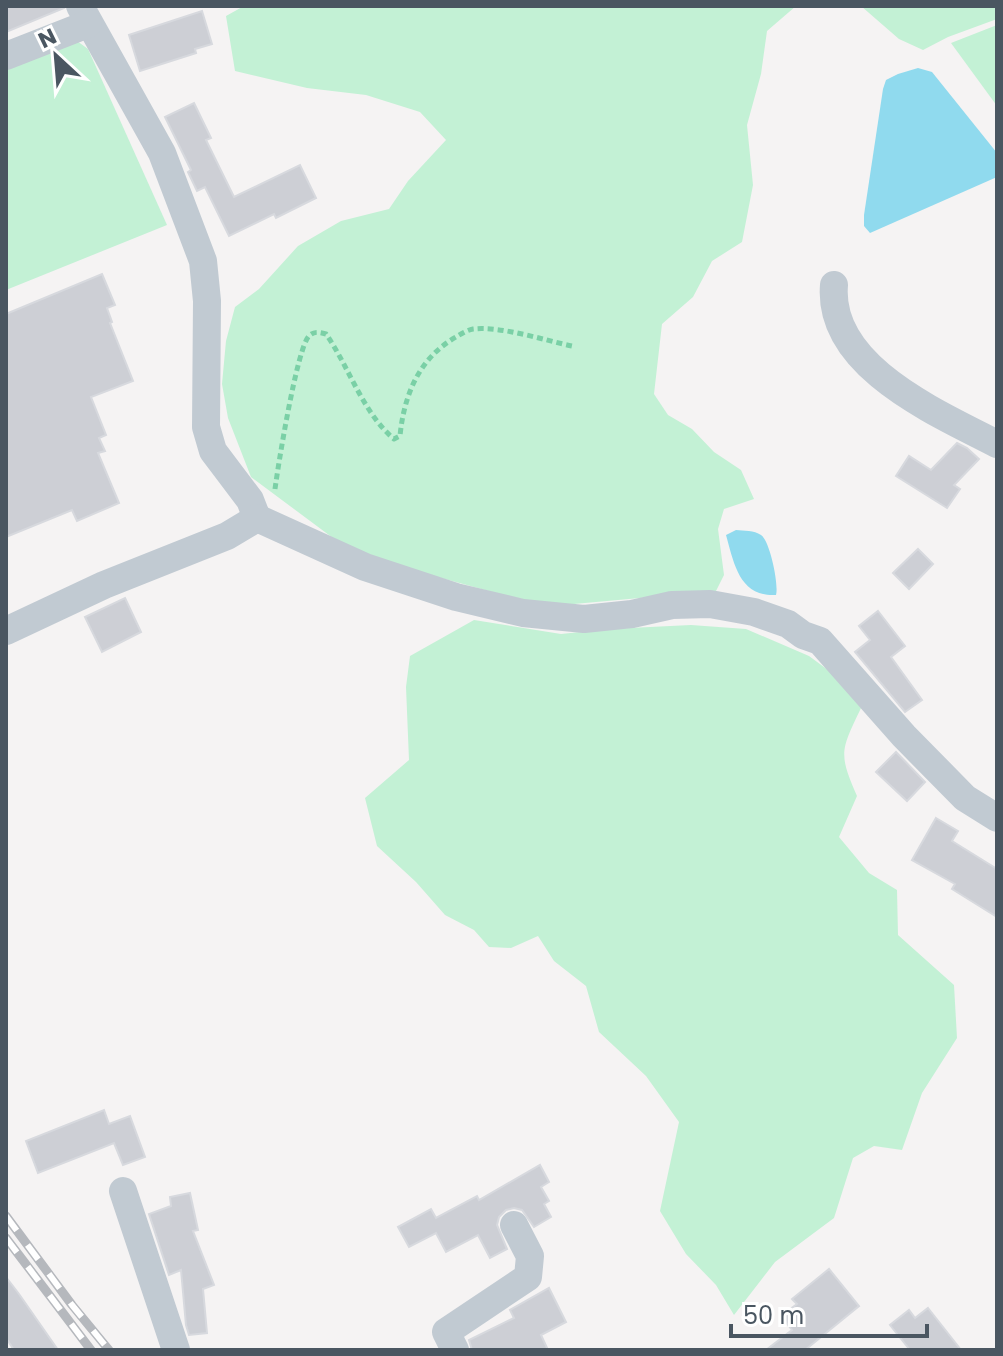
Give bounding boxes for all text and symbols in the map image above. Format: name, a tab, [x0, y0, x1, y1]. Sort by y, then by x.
north arrow	[16, 16, 96, 96]
text: N	[33, 21, 62, 56]
scale bar	[731, 1288, 927, 1338]
text: 50 m	[743, 1299, 804, 1332]

